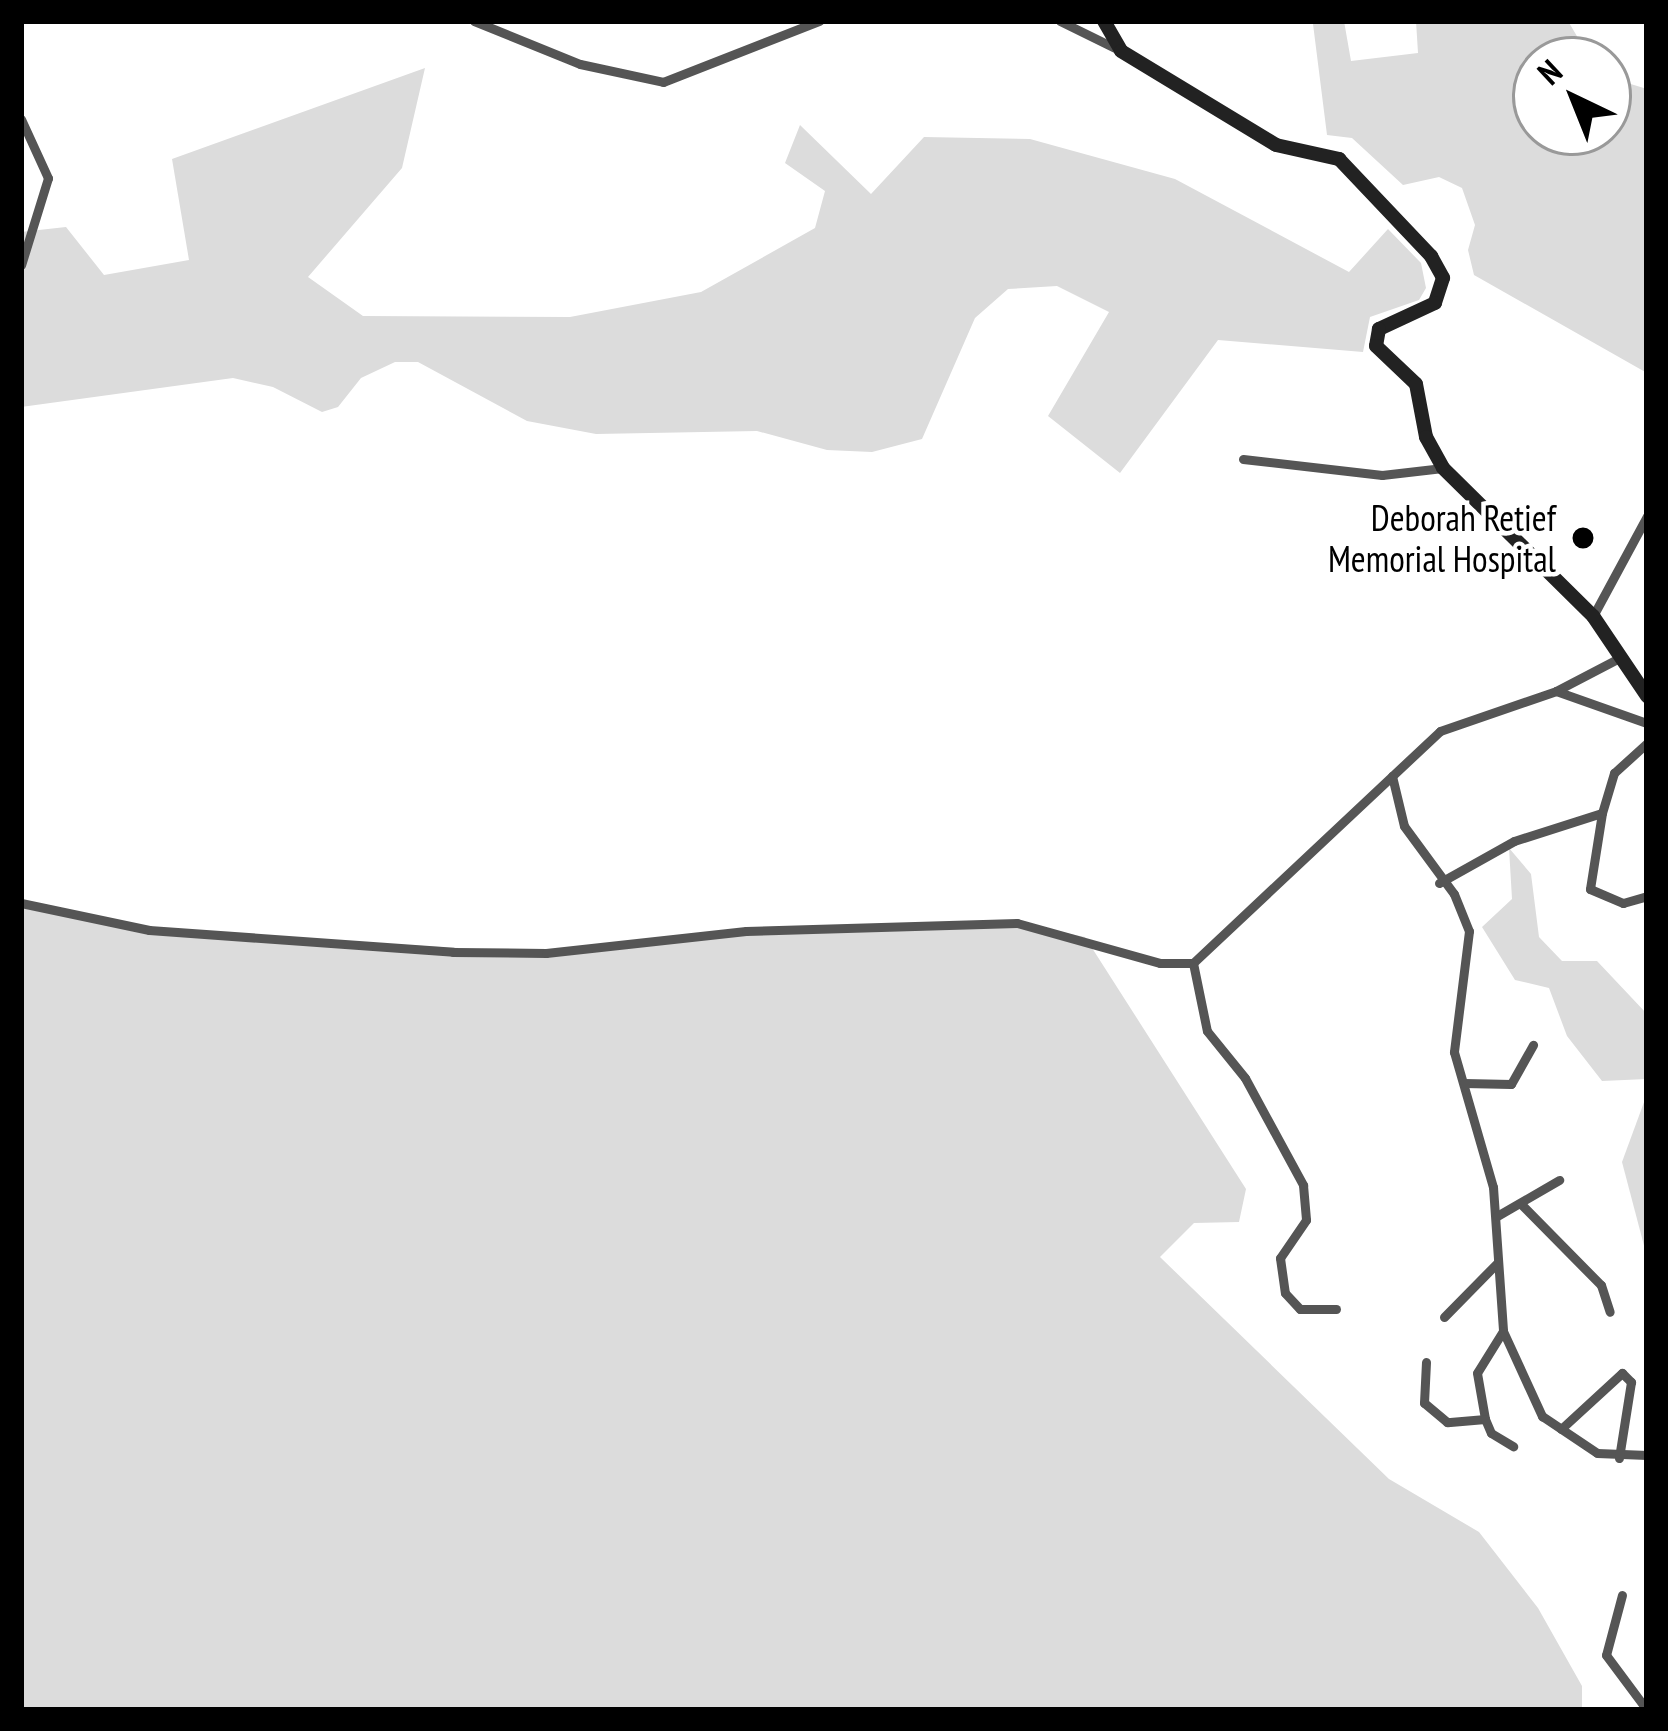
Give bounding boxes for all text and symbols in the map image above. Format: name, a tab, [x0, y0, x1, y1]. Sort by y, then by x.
north arrow	[1512, 36, 1632, 156]
text: N	[1528, 50, 1570, 93]
place label: Deborah Retief Memorial Hospital	[1328, 495, 1556, 580]
marker: Deborah Retief Memorial Hospital	[1567, 522, 1599, 554]

